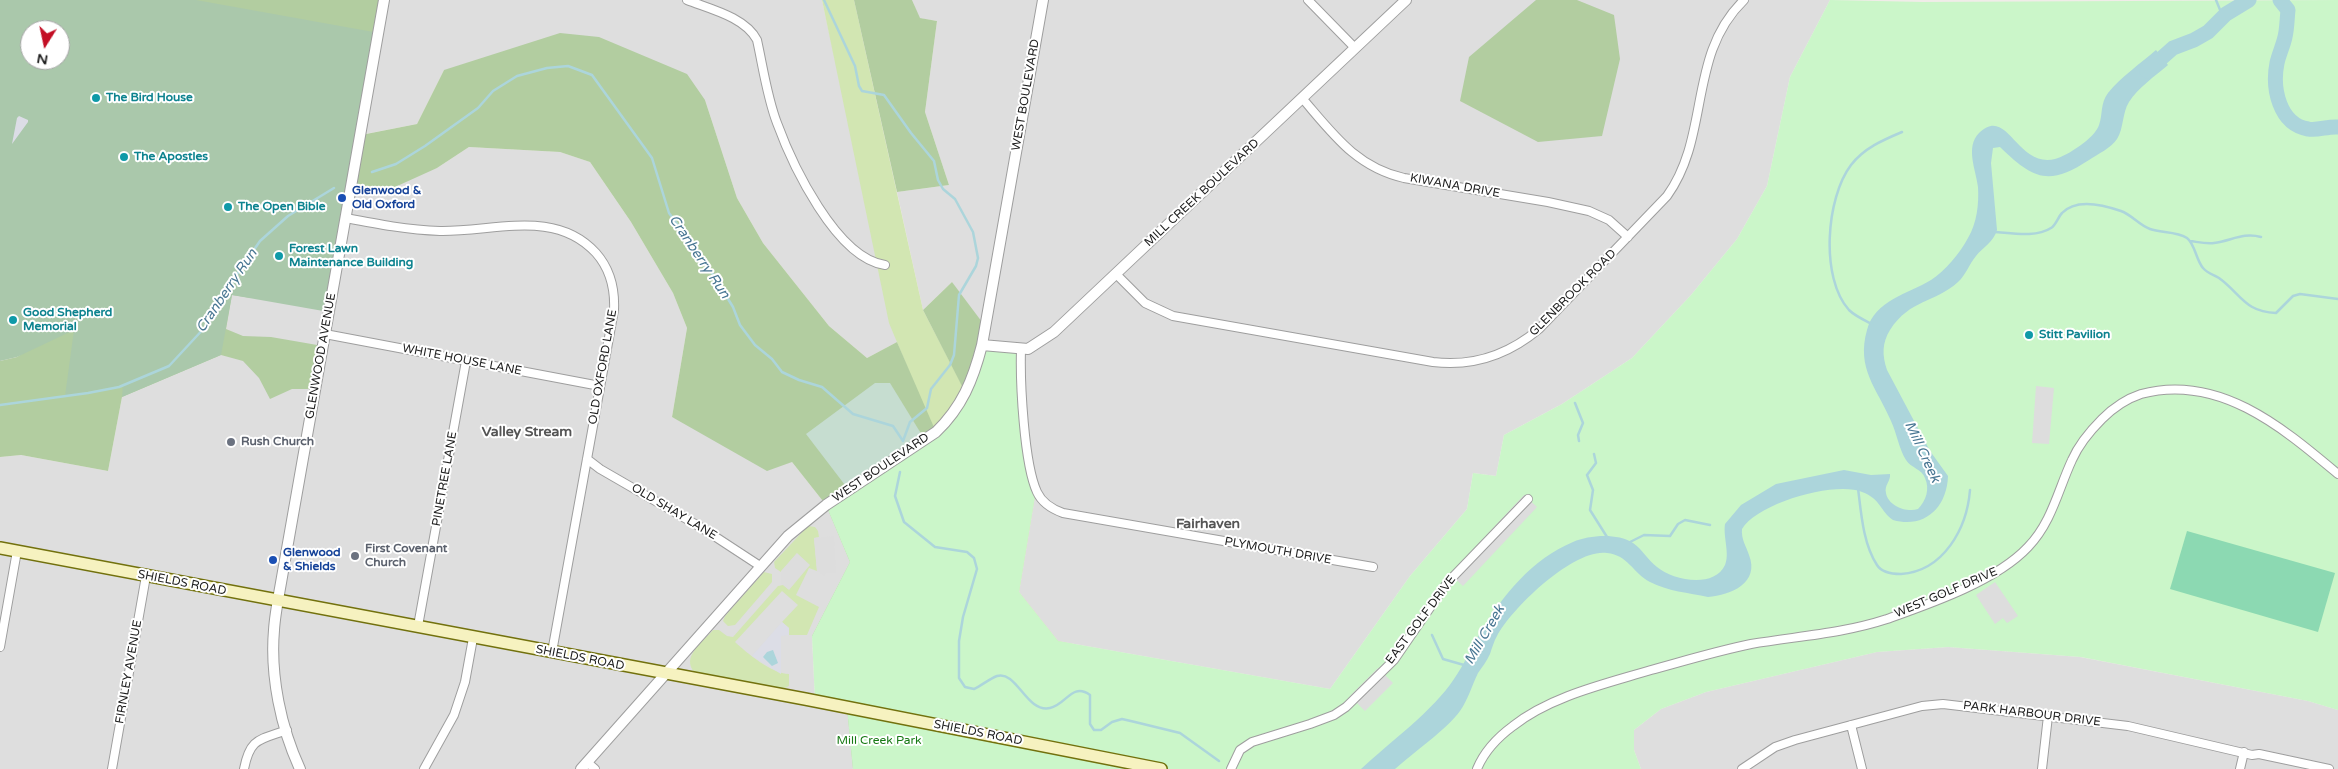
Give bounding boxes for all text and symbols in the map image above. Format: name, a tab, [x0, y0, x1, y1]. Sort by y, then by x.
north arrow	[20, 20, 70, 70]
street label: WEST BOULEVARD	[1009, 38, 1043, 152]
text: N	[35, 50, 49, 69]
place label: The Bird House	[106, 91, 193, 105]
marker: The Bird House	[90, 92, 102, 104]
street label: MILL CREEK BOULEVARD	[1142, 136, 1262, 250]
place label: The Apostles	[134, 150, 208, 164]
marker: The Apostles	[118, 151, 130, 163]
street label: KIWANA DRIVE	[1409, 171, 1501, 201]
place label: Glenwood & Old Oxford	[352, 184, 422, 212]
marker: Glenwood & Old Oxford	[336, 192, 348, 204]
place label: The Open Bible	[238, 200, 325, 214]
marker: The Open Bible	[222, 201, 234, 213]
water label: Cranberry Run	[665, 212, 733, 302]
place label: Forest Lawn Maintenance Building	[289, 242, 413, 270]
water label: Cranberry Run	[193, 246, 261, 336]
street label: GLENBROOK ROAD	[1527, 247, 1619, 339]
marker: Forest Lawn Maintenance Building	[273, 250, 285, 262]
street label: GLENWOOD AVENUE	[303, 292, 339, 420]
place label: Good Shepherd Memorial	[23, 306, 112, 334]
street label: OLD OXFORD LANE	[586, 308, 620, 426]
marker: Good Shepherd Memorial	[7, 314, 19, 326]
place label: Stitt Pavilion	[2039, 328, 2110, 342]
marker: Stitt Pavilion	[2023, 329, 2035, 341]
street label: WHITE HOUSE LANE	[401, 341, 523, 379]
water label: Mill Creek	[1900, 419, 1944, 485]
district label: Valley Stream	[482, 424, 572, 440]
street label: PINETREE LANE	[430, 430, 460, 528]
street label: WEST BOULEVARD	[830, 430, 932, 506]
place label: Rush Church	[241, 435, 314, 449]
marker: Rush Church	[225, 436, 237, 448]
street label: OLD SHAY LANE	[629, 481, 719, 543]
district label: Fairhaven	[1176, 516, 1240, 532]
street label: PLYMOUTH DRIVE	[1223, 534, 1333, 568]
place label: First Covenant Church	[365, 542, 447, 570]
place label: Glenwood & Shields	[283, 546, 341, 574]
marker: First Covenant Church	[349, 550, 361, 562]
marker: Glenwood & Shields	[267, 554, 279, 566]
street label: WEST GOLF DRIVE	[1892, 565, 2000, 621]
street label: SHIELDS ROAD	[136, 567, 228, 599]
street label: EAST GOLF DRIVE	[1383, 573, 1459, 667]
water label: Mill Creek	[1461, 602, 1509, 668]
street label: FIRNLEY AVENUE	[113, 619, 145, 725]
street label: SHIELDS ROAD	[534, 642, 626, 674]
street label: PARK HARBOUR DRIVE	[1962, 698, 2102, 730]
street label: SHIELDS ROAD	[932, 717, 1024, 749]
park label: Mill Creek Park	[836, 734, 922, 748]

